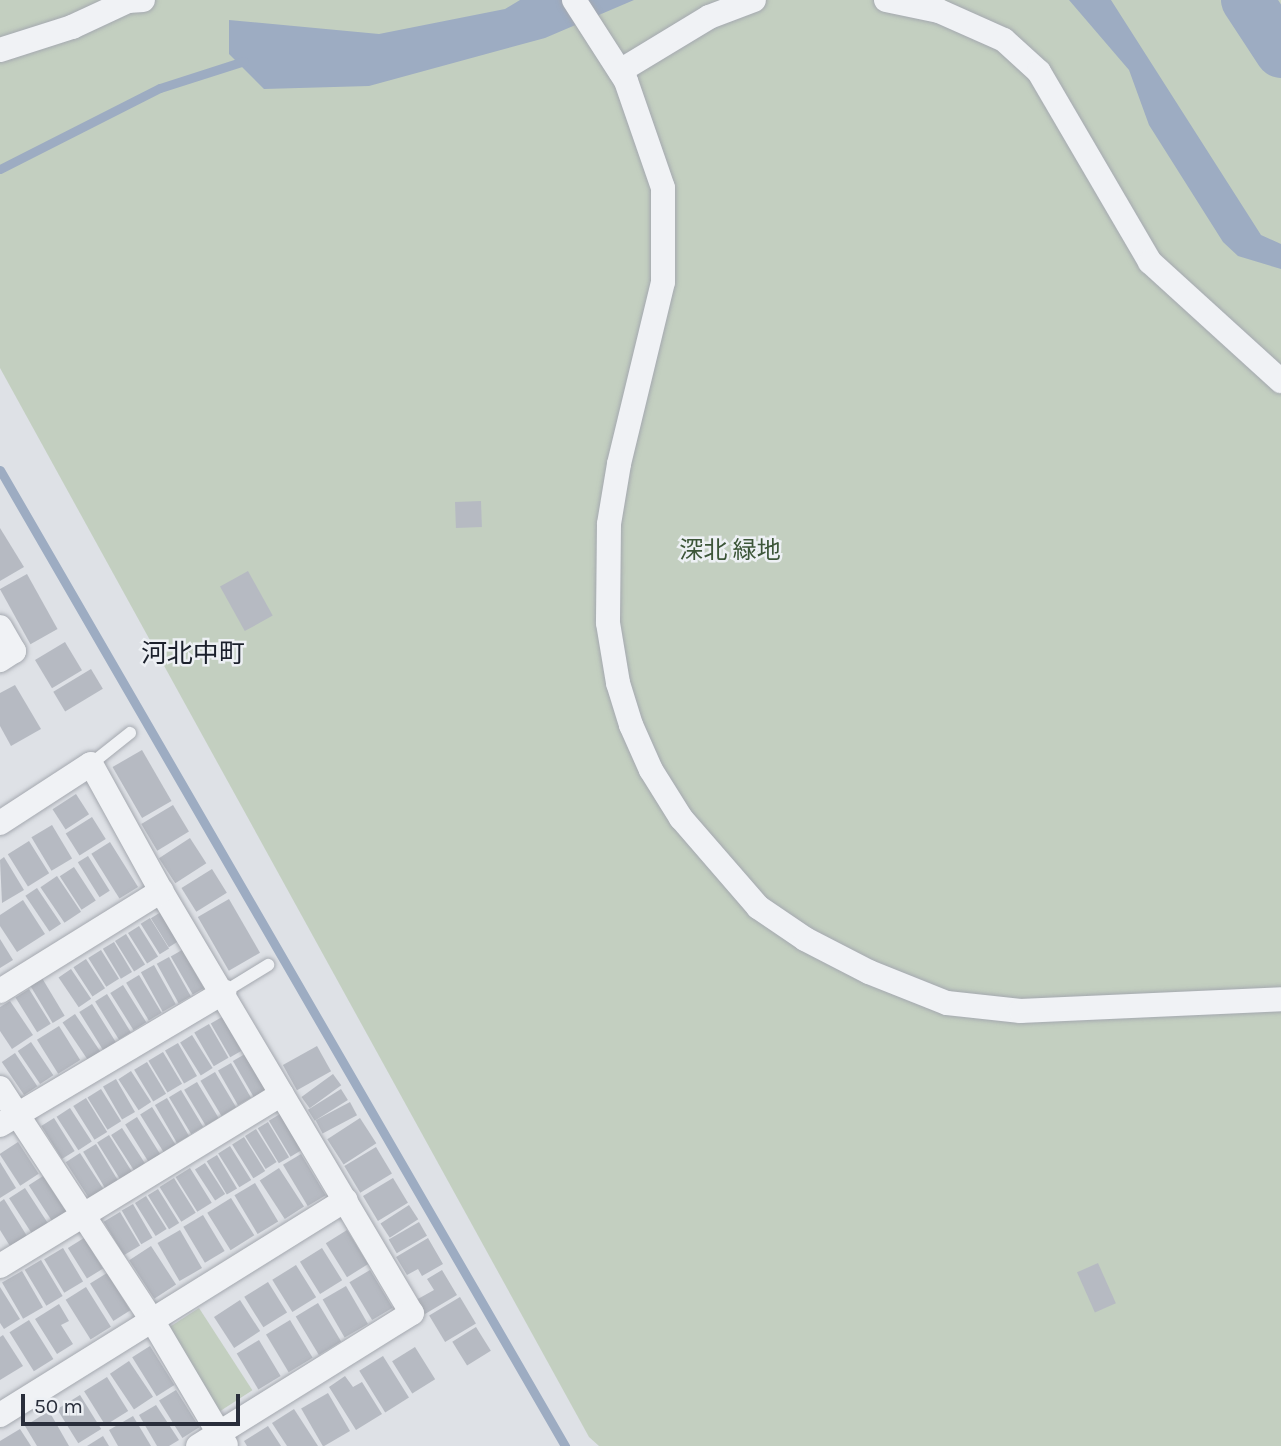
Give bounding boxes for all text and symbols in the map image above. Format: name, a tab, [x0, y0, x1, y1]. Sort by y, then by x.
park label: 深北 緑地	[679, 537, 781, 565]
district label: 河北中町	[141, 638, 245, 670]
scale bar	[24, 1380, 243, 1424]
text: 50 m	[34, 1394, 83, 1418]

